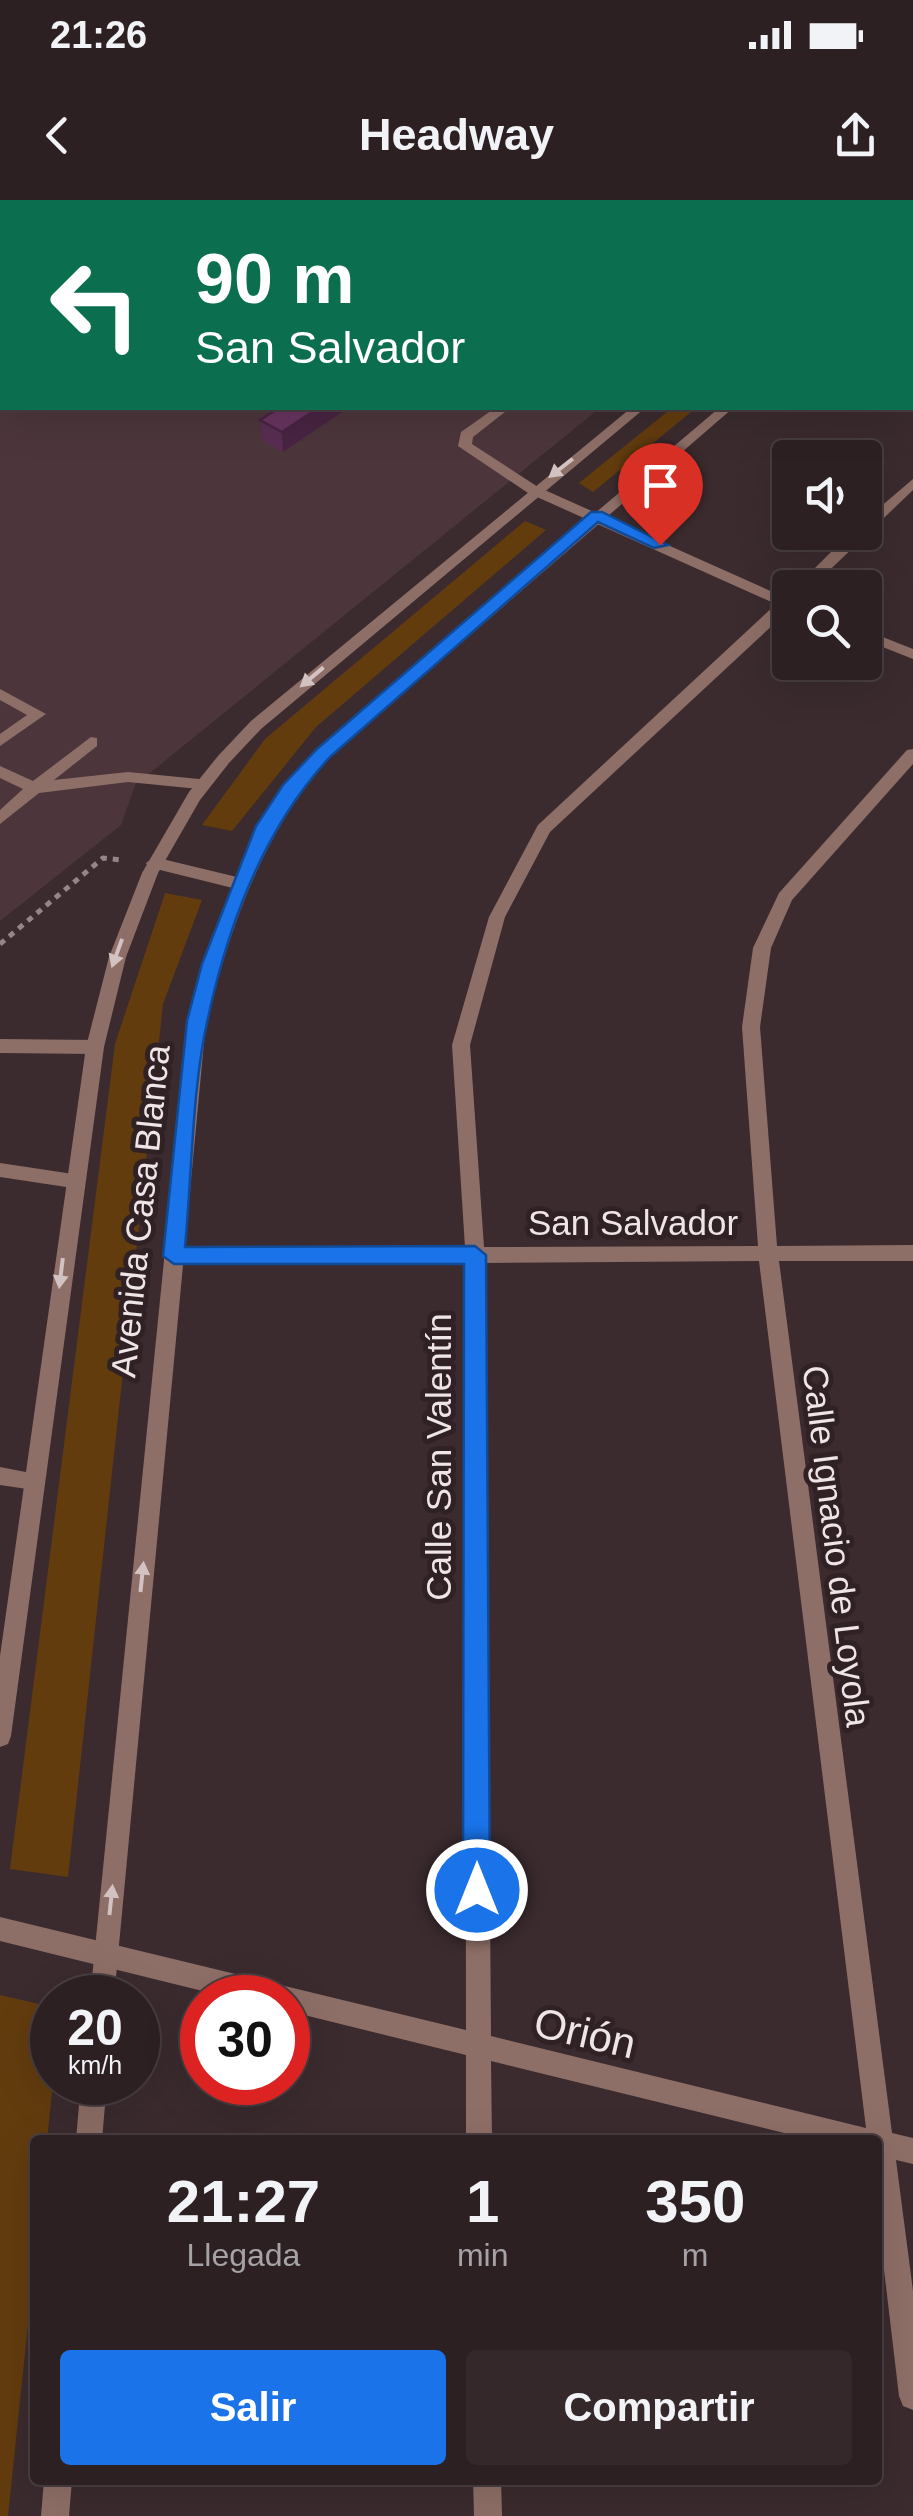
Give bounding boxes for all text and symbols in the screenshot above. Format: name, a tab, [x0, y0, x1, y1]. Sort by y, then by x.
text: 21:26	[50, 14, 147, 56]
icon: back	[30, 108, 85, 163]
icon: share	[828, 108, 883, 163]
text: Headway	[359, 109, 554, 160]
icon: left	[30, 240, 160, 370]
text: 90 m	[195, 240, 355, 318]
text: San Salvador	[195, 322, 465, 373]
map controls	[772, 440, 882, 680]
button: sound	[772, 440, 882, 550]
pin	[618, 443, 703, 546]
one-way arrow	[548, 457, 574, 478]
icon: arrive	[633, 458, 688, 513]
button: search	[772, 570, 882, 680]
one-way arrow	[300, 666, 325, 687]
one-way arrow	[109, 938, 124, 968]
street label: Avenida Casa Blanca	[103, 1042, 177, 1379]
street label: San Salvador	[528, 1203, 738, 1242]
one-way arrow	[53, 1257, 69, 1289]
street label: Calle San Valentín	[419, 1313, 458, 1601]
street label: Calle Ignacio de Loyola	[795, 1363, 879, 1729]
one-way arrow	[135, 1561, 151, 1592]
position arrow	[425, 1838, 529, 1942]
one-way arrow	[103, 1884, 119, 1916]
speed limit sign: 30	[180, 1975, 310, 2105]
street label: Orión	[530, 1999, 640, 2067]
text: 20	[67, 2000, 123, 2056]
text: km/h	[68, 2051, 122, 2079]
text: 21:27	[167, 2168, 320, 2235]
text: 1	[466, 2168, 499, 2235]
text: 350	[645, 2168, 745, 2235]
text: Llegada	[186, 2237, 300, 2273]
text: min	[457, 2237, 508, 2273]
text: m	[682, 2237, 709, 2273]
button: Salir	[60, 2350, 446, 2465]
button: Compartir	[466, 2350, 852, 2465]

